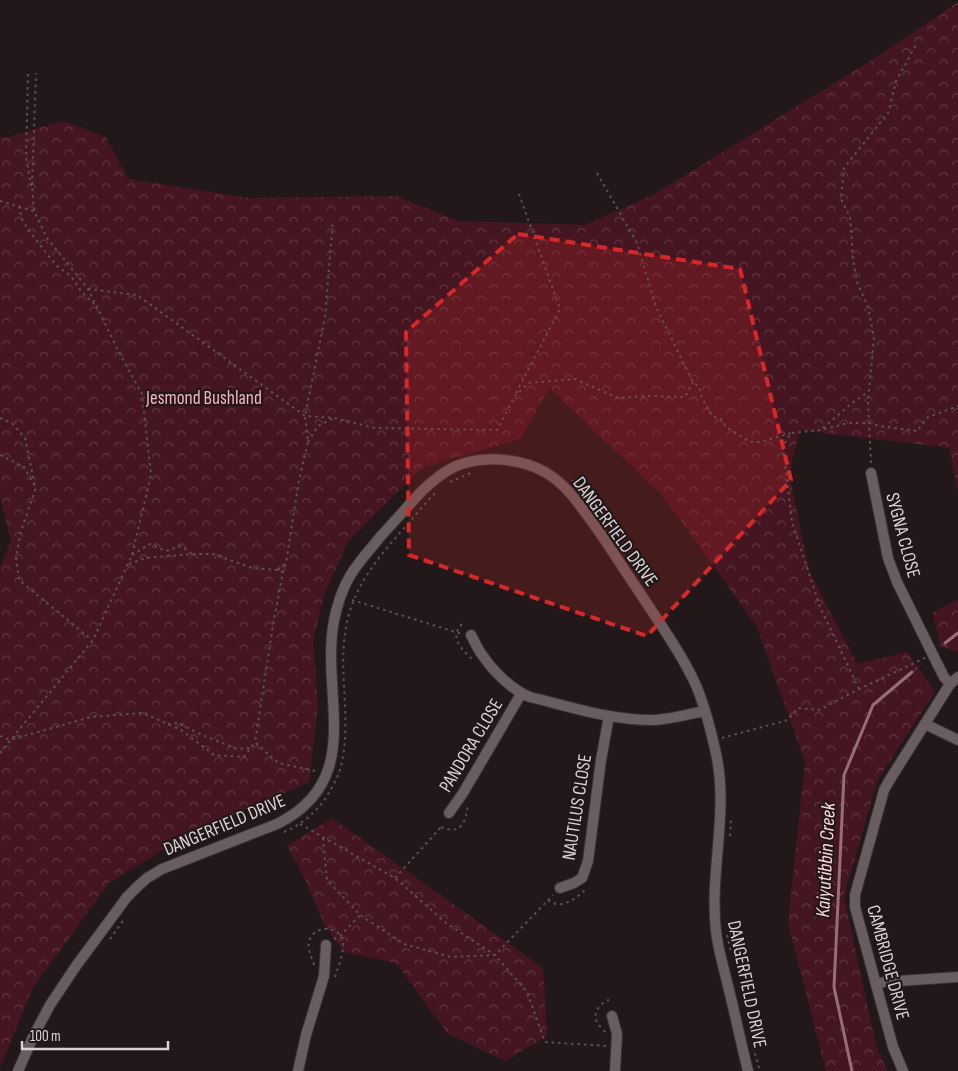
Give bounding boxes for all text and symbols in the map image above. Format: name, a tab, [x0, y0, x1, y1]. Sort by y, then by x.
park label: Jesmond Bushland	[145, 387, 262, 410]
street label: DANGERFIELD DRIVE	[567, 473, 662, 591]
street label: SYGNA CLOSE	[880, 490, 925, 580]
street label: PANDORA CLOSE	[434, 695, 508, 797]
street label: NAUTILUS CLOSE	[558, 753, 597, 862]
street label: DANGERFIELD DRIVE	[160, 789, 289, 861]
water label: Kaiyutibbin Creek	[811, 802, 841, 918]
street label: CAMBRIDGE DRIVE	[861, 903, 914, 1022]
street label: DANGERFIELD DRIVE	[722, 918, 771, 1050]
scale bar	[22, 1018, 169, 1050]
text: 100 m	[30, 1027, 61, 1046]

